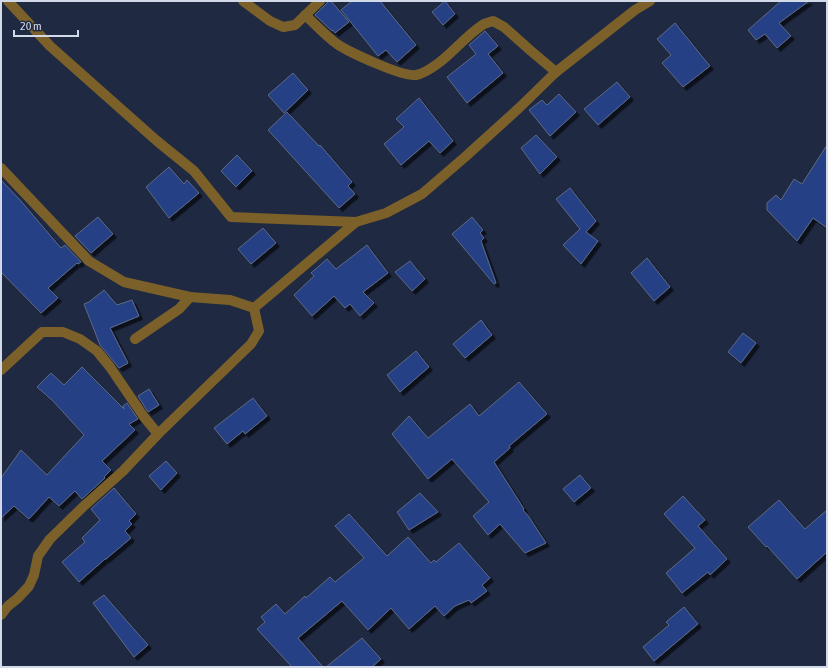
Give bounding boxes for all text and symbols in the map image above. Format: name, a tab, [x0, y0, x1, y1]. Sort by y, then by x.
scale bar	[14, 12, 78, 38]
text: 20 m	[20, 19, 42, 33]

